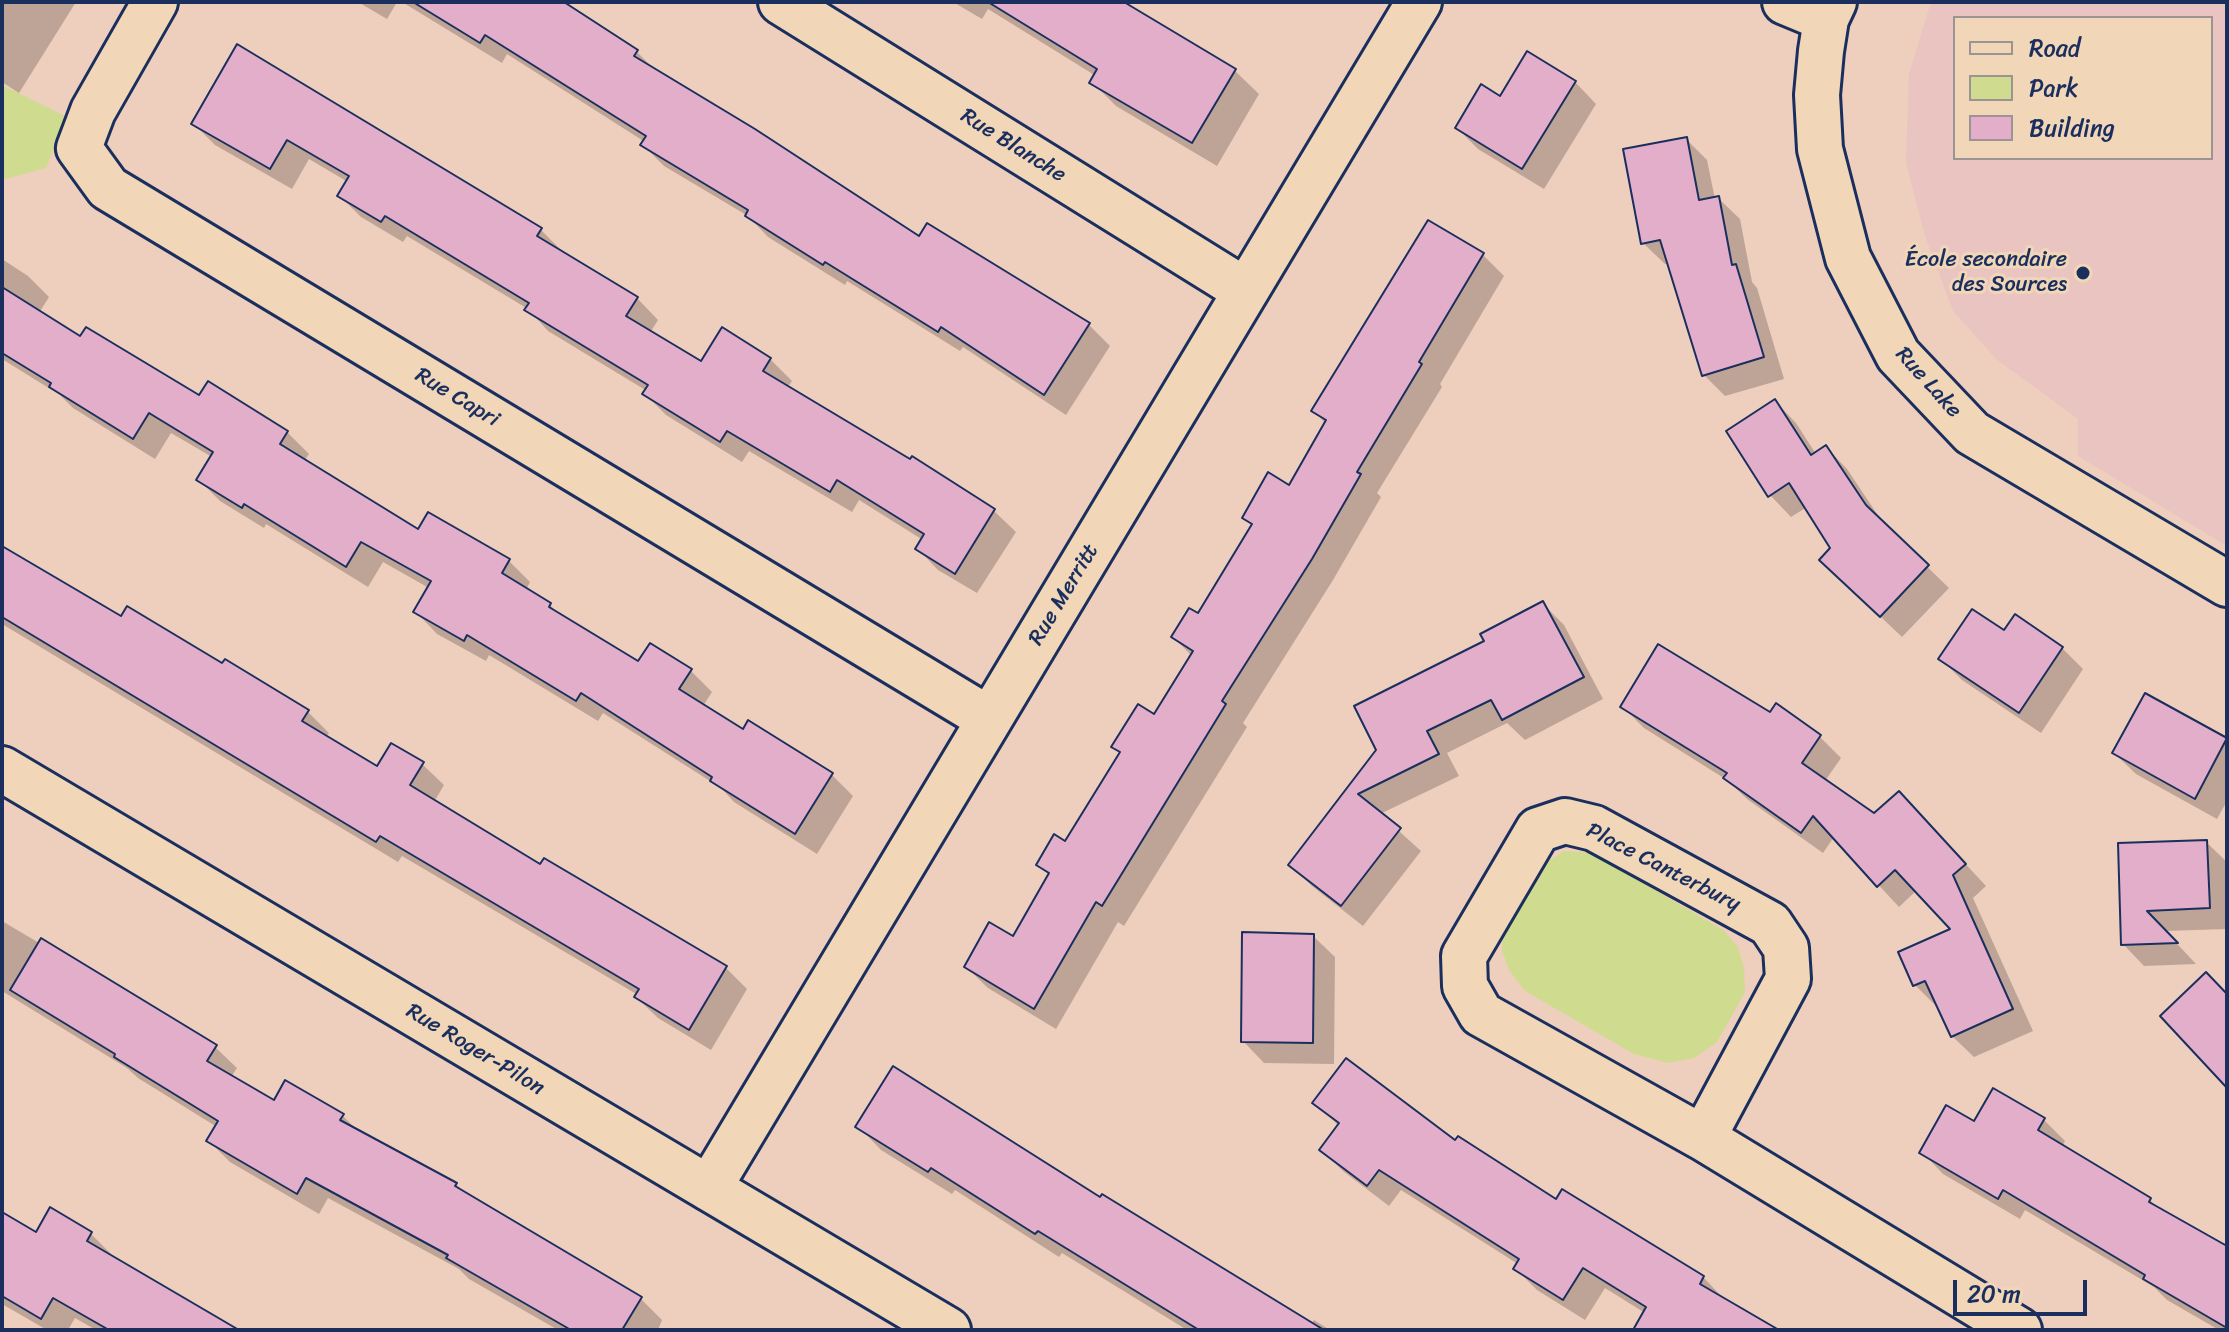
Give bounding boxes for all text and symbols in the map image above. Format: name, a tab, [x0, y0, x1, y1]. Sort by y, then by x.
legend	[1953, 16, 2213, 160]
text: Road	[2029, 27, 2080, 69]
text: Park	[2029, 67, 2078, 109]
street label: Rue Blanche	[956, 103, 1070, 189]
text: Building	[2029, 107, 2115, 149]
place label: École secondaire des Sources	[1905, 247, 2067, 298]
marker: École secondaire des Sources	[2074, 264, 2092, 282]
street label: Rue Lake	[1889, 342, 1967, 424]
street label: Rue Capri	[410, 363, 504, 433]
street label: Rue Merritt	[1023, 539, 1105, 651]
street label: Place Canterbury	[1582, 818, 1744, 918]
street label: Rue Roger-Pilon	[401, 998, 549, 1102]
scale bar	[1957, 1264, 2091, 1314]
text: 20 m	[1967, 1273, 2021, 1315]

